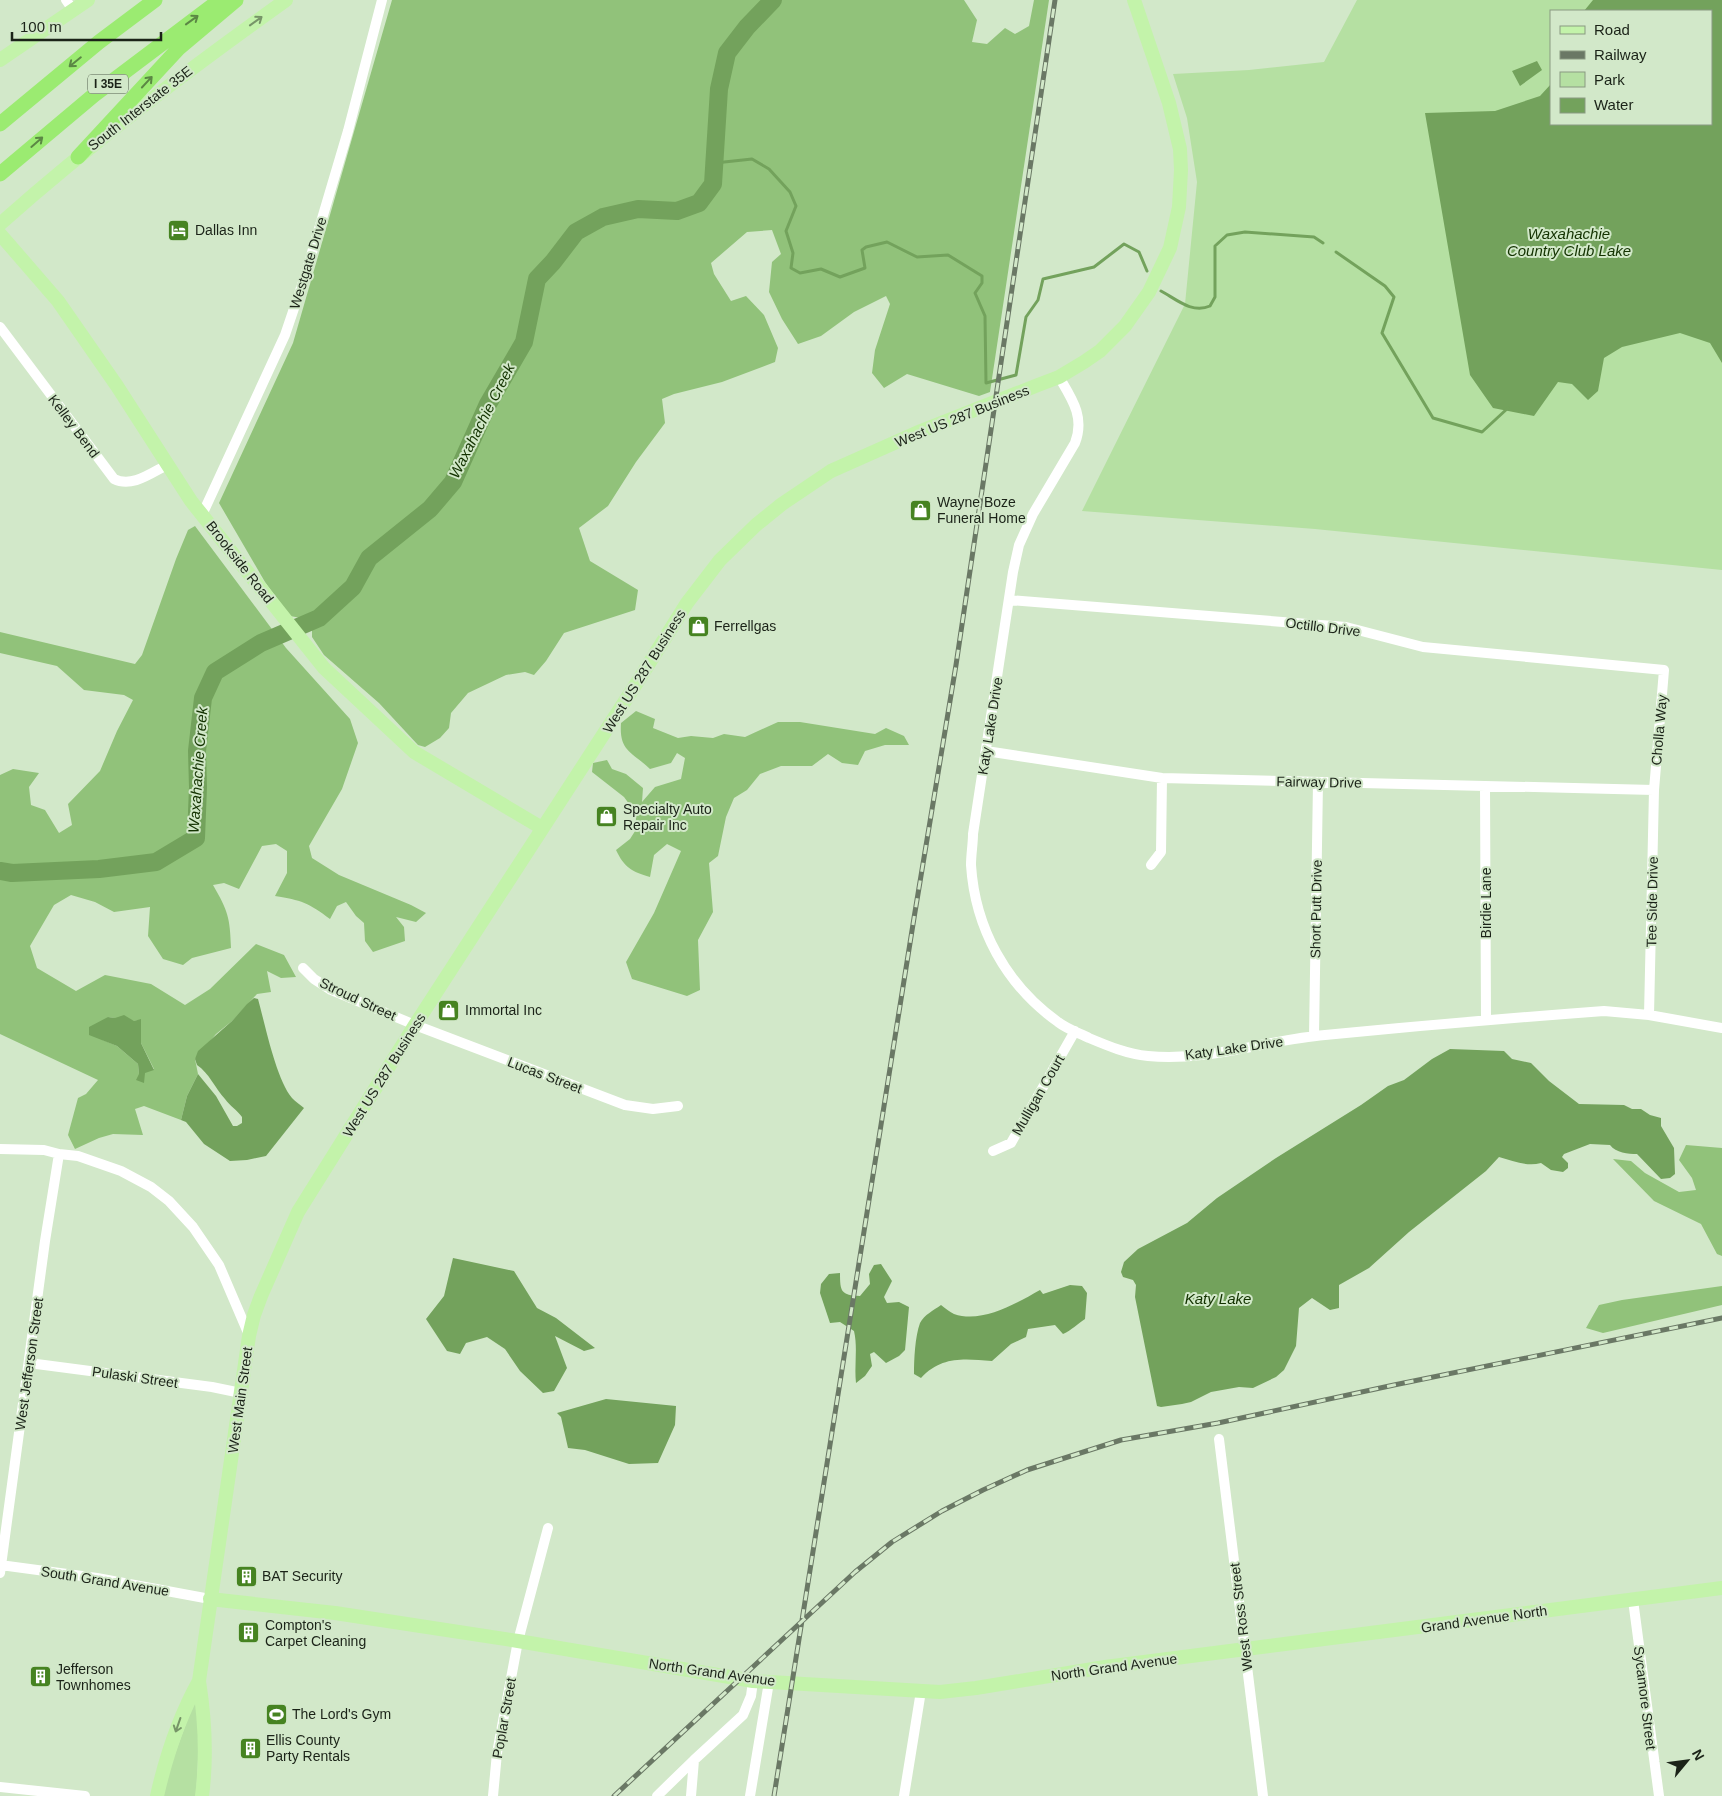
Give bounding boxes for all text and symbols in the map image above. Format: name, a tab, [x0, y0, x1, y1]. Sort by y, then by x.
scale bar	[12, 10, 161, 42]
legend	[1550, 10, 1712, 125]
one-way arrow	[185, 15, 199, 25]
one-way arrow	[249, 16, 262, 27]
text: 100 m	[20, 18, 62, 35]
text: Road	[1594, 21, 1630, 38]
text: Railway	[1594, 46, 1647, 63]
one-way arrow	[68, 57, 81, 68]
street label: South Interstate 35E	[85, 62, 195, 154]
text: Park	[1594, 71, 1625, 88]
road number: I 35E	[88, 74, 128, 94]
one-way arrow	[141, 76, 153, 89]
text: Water	[1594, 96, 1633, 113]
one-way arrow	[30, 136, 43, 148]
street label: Westgate Drive	[286, 215, 330, 311]
hotel icon: Dallas Inn	[167, 218, 191, 242]
place label: Dallas Inn	[195, 222, 257, 238]
water label: Waxahachie Country Club Lake	[1507, 225, 1631, 259]
water label: Waxahachie Creek	[445, 359, 519, 481]
street label: West US 287 Business	[893, 382, 1031, 450]
street label: Kelley Bend	[45, 391, 103, 461]
place label: Wayne Boze Funeral Home	[937, 494, 1026, 526]
shop icon: Wayne Boze Funeral Home	[909, 498, 933, 522]
street label: Brookside Road	[203, 518, 277, 606]
street label: West US 287 Business	[599, 606, 689, 736]
shop icon: Ferrellgas	[686, 614, 710, 638]
street label: Octillo Drive	[1285, 614, 1362, 640]
place label: Ferrellgas	[714, 618, 776, 634]
street label: Katy Lake Drive	[974, 676, 1006, 776]
street label: Cholla Way	[1648, 694, 1670, 766]
water label: Waxahachie Creek	[185, 705, 210, 834]
street label: Fairway Drive	[1276, 773, 1362, 791]
place label: Specialty Auto Repair Inc	[623, 801, 712, 833]
shop icon: Specialty Auto Repair Inc	[595, 805, 619, 829]
street label: Tee Side Drive	[1643, 856, 1661, 948]
street label: Short Putt Drive	[1307, 859, 1325, 959]
street label: Birdie Lane	[1478, 867, 1494, 938]
street label: Stroud Street	[317, 974, 399, 1024]
shop icon: Immortal Inc	[437, 998, 461, 1022]
place label: Immortal Inc	[465, 1002, 542, 1018]
street label: West US 287 Business	[339, 1010, 429, 1140]
street label: Katy Lake Drive	[1184, 1033, 1284, 1063]
street label: Mulligan Court	[1009, 1052, 1068, 1138]
street label: Lucas Street	[505, 1053, 585, 1097]
water label: Katy Lake	[1185, 1290, 1251, 1307]
street label: West Jefferson Street	[12, 1296, 46, 1432]
street label: West Main Street	[225, 1346, 255, 1454]
street label: Pulaski Street	[91, 1363, 179, 1391]
street label: West Ross Street	[1226, 1562, 1256, 1672]
street label: South Grand Avenue	[40, 1563, 171, 1599]
building icon: BAT Security	[234, 1564, 258, 1588]
place label: BAT Security	[262, 1568, 342, 1584]
street label: Grand Avenue North	[1420, 1602, 1548, 1636]
place label: Compton's Carpet Cleaning	[265, 1617, 366, 1649]
building icon: Compton's Carpet Cleaning	[237, 1621, 261, 1645]
street label: Sycamore Street	[1631, 1645, 1659, 1751]
street label: North Grand Avenue	[1050, 1650, 1178, 1684]
street label: North Grand Avenue	[648, 1655, 776, 1689]
place label: Jefferson Townhomes	[56, 1661, 131, 1693]
building icon: Jefferson Townhomes	[28, 1665, 52, 1689]
street label: Poplar Street	[489, 1676, 519, 1760]
sports icon: The Lord's Gym	[264, 1702, 288, 1726]
place label: The Lord's Gym	[292, 1706, 391, 1722]
one-way arrow	[173, 1717, 182, 1732]
place label: Ellis County Party Rentals	[266, 1732, 350, 1764]
building icon: Ellis County Party Rentals	[238, 1736, 262, 1760]
north arrow	[1662, 1736, 1712, 1786]
text: N	[1689, 1746, 1708, 1763]

